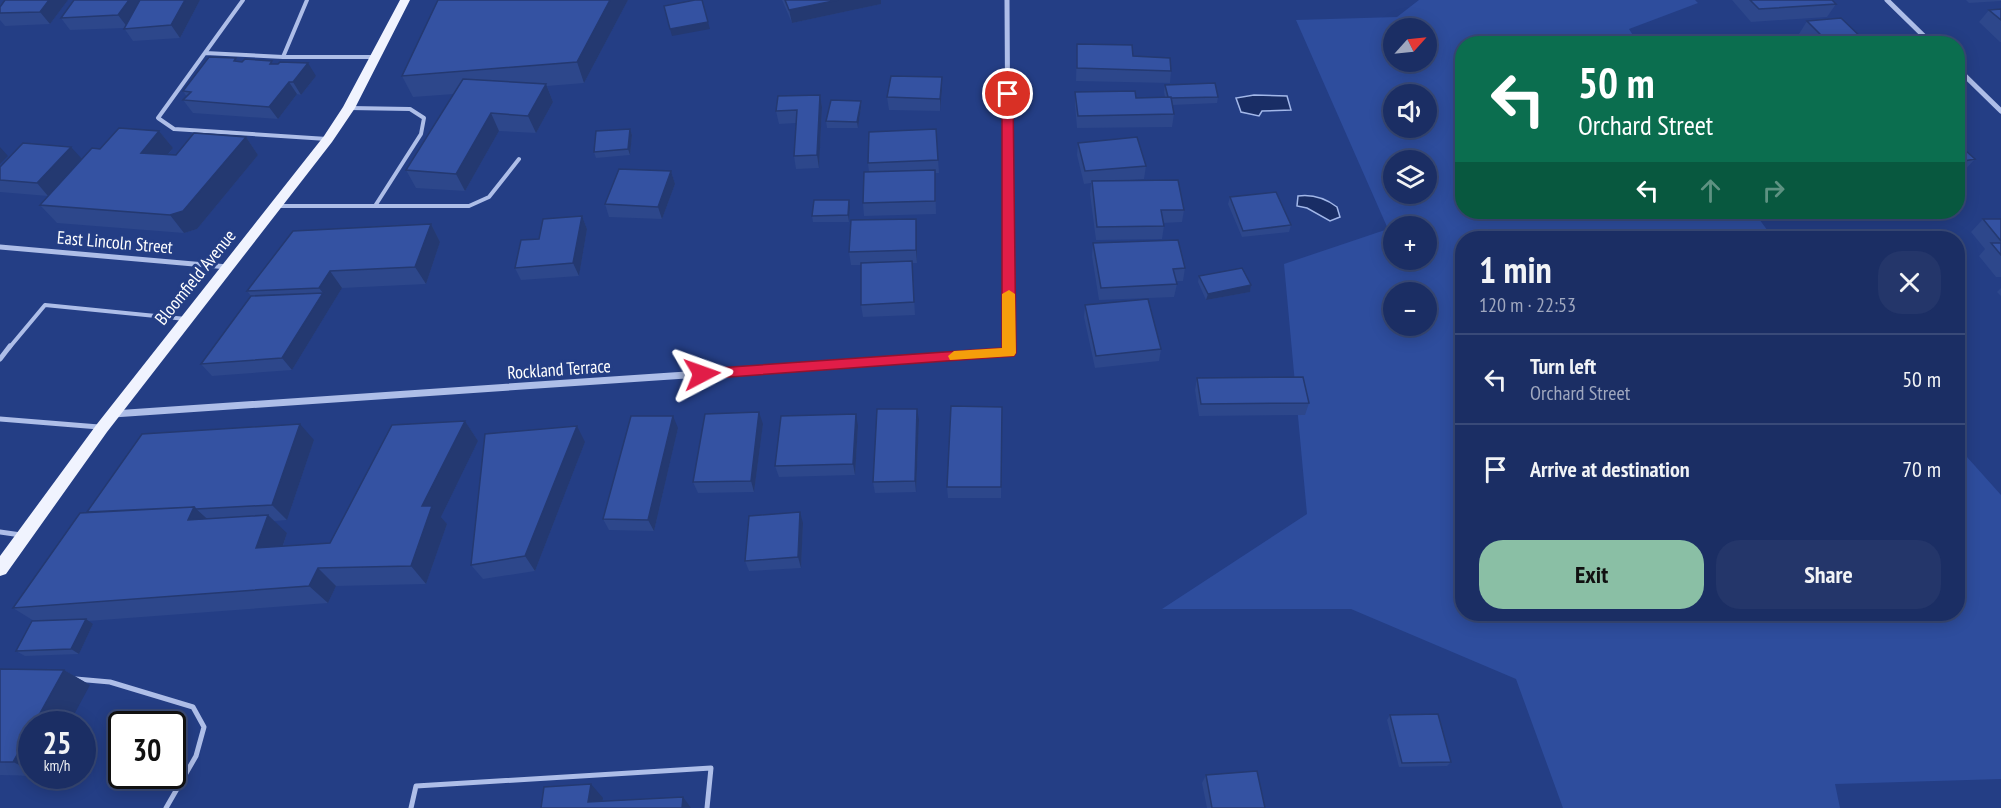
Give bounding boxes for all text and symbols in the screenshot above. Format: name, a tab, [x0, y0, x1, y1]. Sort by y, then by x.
north arrow	[1383, 18, 1437, 72]
map controls	[1383, 18, 1437, 336]
text: 50 m	[1578, 55, 1655, 110]
icon: left	[1479, 60, 1557, 138]
pin	[982, 68, 1033, 119]
icon: arrive	[991, 77, 1024, 110]
button: sound	[1383, 84, 1437, 138]
text: Orchard Street	[1578, 108, 1713, 142]
button: layers	[1383, 150, 1437, 204]
icon: left	[1631, 174, 1664, 207]
icon: ahead	[1694, 174, 1727, 207]
icon: right	[1757, 174, 1790, 207]
button: +	[1383, 216, 1437, 270]
street label: East Lincoln Street	[56, 225, 174, 259]
street label: Bloomfield Avenue	[150, 225, 240, 329]
text: 1 min	[1479, 246, 1552, 293]
button: close	[1878, 251, 1941, 314]
button: −	[1383, 282, 1437, 336]
text: 120 m · 22:53	[1479, 292, 1576, 318]
position arrow	[670, 342, 734, 406]
text: Turn left	[1530, 352, 1596, 380]
street label: Rockland Terrace	[506, 354, 612, 384]
icon: left	[1479, 363, 1512, 396]
text: 50 m	[1902, 365, 1941, 393]
text: Orchard Street	[1530, 380, 1630, 406]
icon: arrive	[1479, 453, 1512, 486]
text: Arrive at destination	[1530, 455, 1690, 483]
text: 70 m	[1902, 455, 1941, 483]
button: Exit	[1479, 540, 1704, 609]
button: Share	[1716, 540, 1941, 609]
speed limit sign: 30	[108, 711, 186, 789]
text: 25	[43, 723, 71, 762]
text: km/h	[44, 756, 70, 775]

